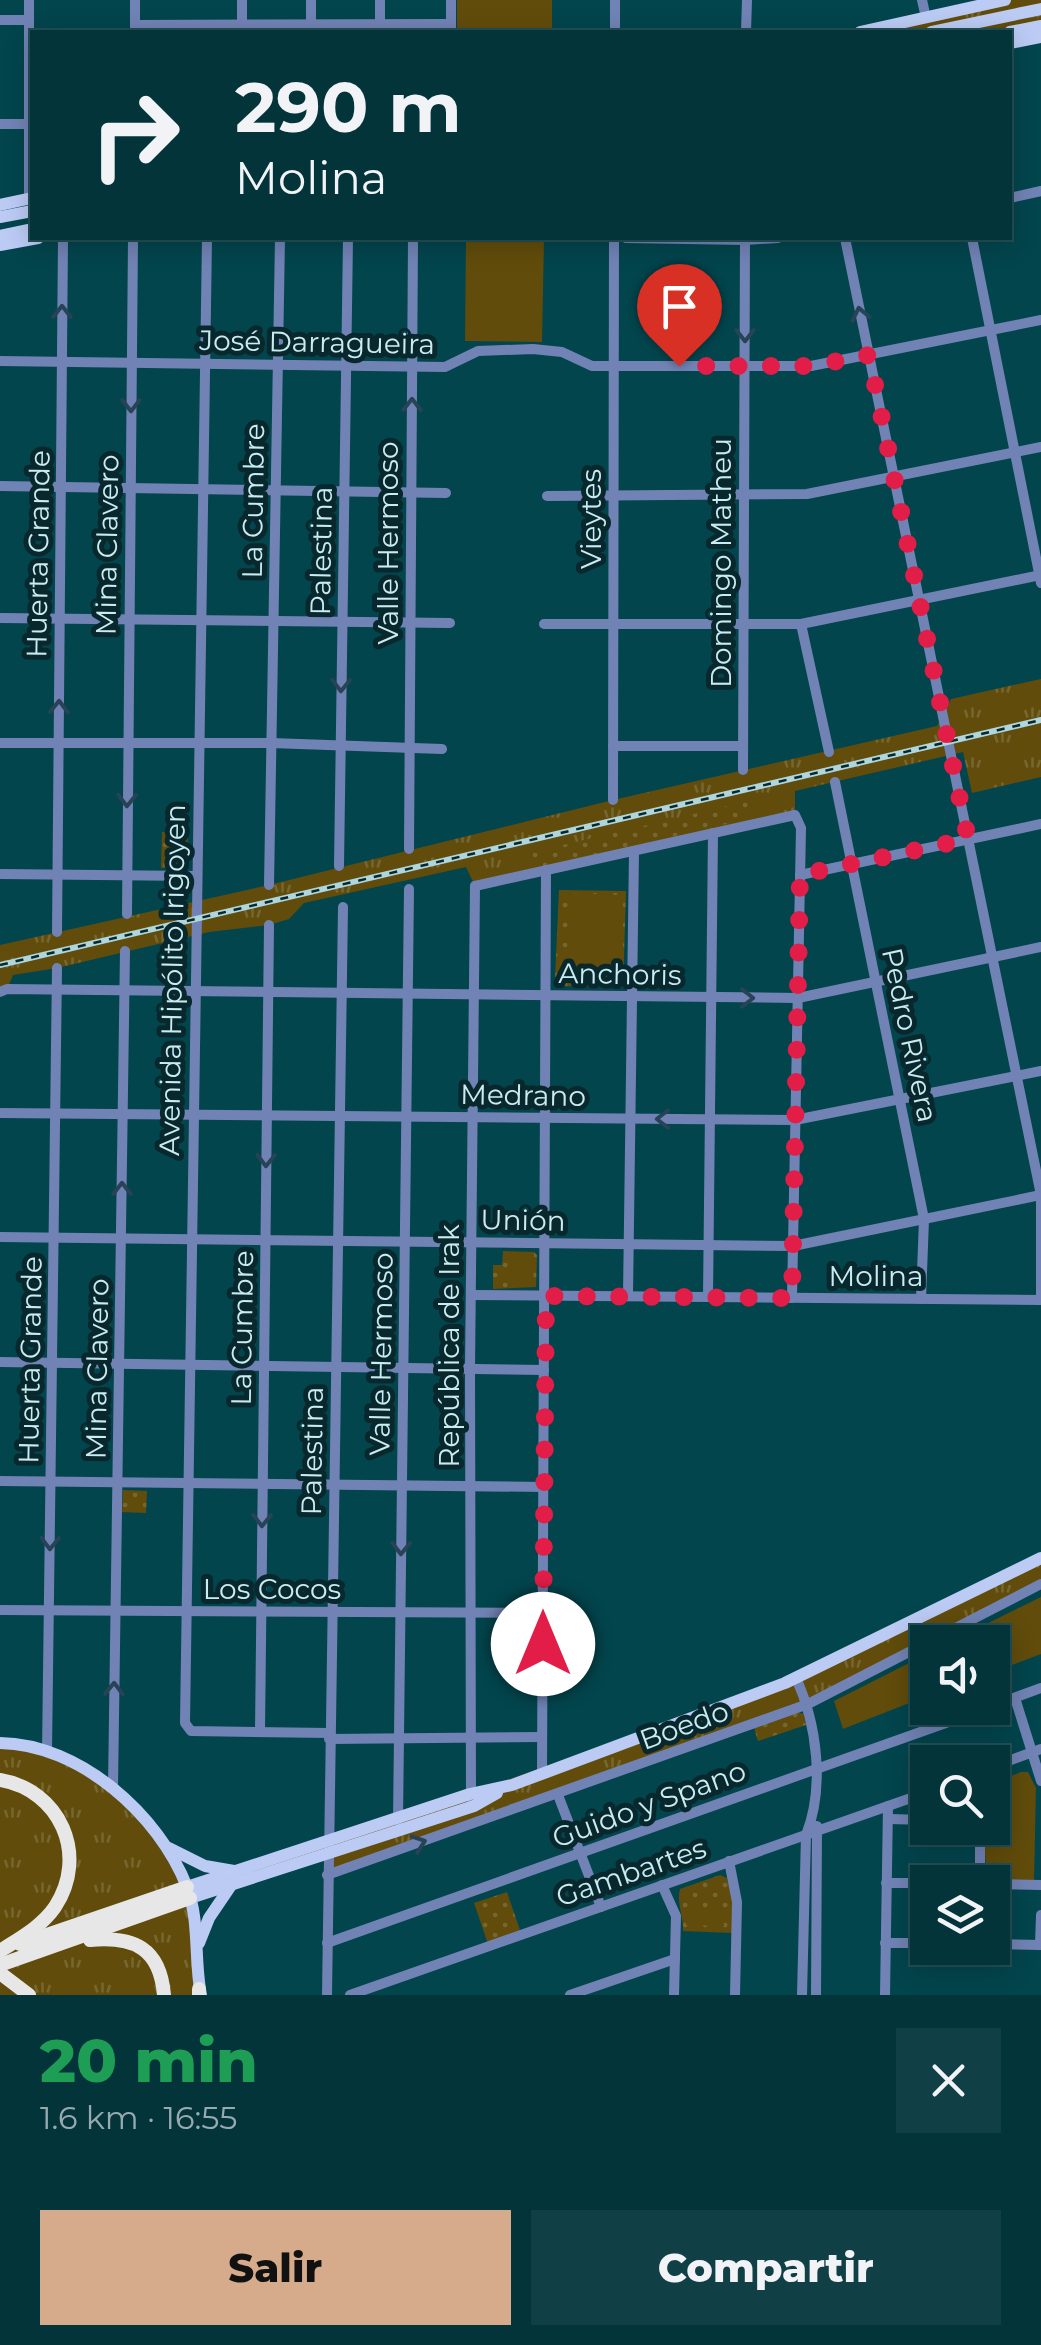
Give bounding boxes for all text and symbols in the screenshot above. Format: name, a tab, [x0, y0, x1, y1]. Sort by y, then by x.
text: 290 m	[235, 64, 462, 150]
icon: right	[70, 70, 200, 200]
text: Molina	[235, 150, 387, 205]
pin	[637, 264, 722, 367]
icon: arrive	[652, 279, 707, 334]
one-way arrow	[52, 303, 73, 319]
one-way arrow	[851, 306, 872, 323]
street label: José Darragueira	[198, 323, 435, 361]
one-way arrow	[734, 328, 756, 343]
one-way arrow	[401, 397, 423, 412]
one-way arrow	[120, 398, 142, 413]
street label: La Cumbre	[235, 423, 271, 579]
street label: Domingo Matheu	[704, 438, 738, 688]
street label: Valle Hermoso	[371, 441, 405, 645]
street label: Huerta Grande	[19, 450, 57, 658]
street label: Mina Clavero	[88, 454, 126, 636]
street label: Vieytes	[574, 469, 608, 569]
street label: Palestina	[303, 486, 339, 616]
one-way arrow	[330, 678, 352, 693]
one-way arrow	[48, 698, 70, 714]
one-way arrow	[117, 792, 138, 808]
street label: Avenida Hipólito Irigoyen	[152, 804, 192, 1156]
street label: Pedro Rivera	[875, 945, 945, 1125]
street label: Anchoris	[558, 956, 682, 992]
one-way arrow	[740, 987, 755, 1009]
street label: Medrano	[460, 1077, 586, 1113]
one-way arrow	[654, 1108, 670, 1130]
one-way arrow	[255, 1152, 277, 1168]
one-way arrow	[111, 1181, 133, 1196]
street label: Unión	[480, 1202, 566, 1238]
street label: República de Irak	[432, 1224, 466, 1468]
street label: La Cumbre	[224, 1250, 260, 1406]
street label: Valle Hermoso	[362, 1252, 400, 1456]
street label: Huerta Grande	[11, 1256, 49, 1464]
street label: Molina	[829, 1259, 923, 1293]
street label: Mina Clavero	[78, 1278, 116, 1460]
street label: Palestina	[294, 1386, 330, 1516]
one-way arrow	[252, 1512, 273, 1528]
one-way arrow	[39, 1536, 61, 1552]
one-way arrow	[390, 1542, 412, 1557]
street label: Los Cocos	[203, 1572, 341, 1606]
position arrow	[491, 1592, 595, 1696]
map controls	[910, 1625, 1010, 1965]
button: sound	[910, 1625, 1010, 1725]
one-way arrow	[103, 1681, 125, 1696]
street label: Boedo	[635, 1693, 733, 1757]
button: search	[910, 1745, 1010, 1845]
street label: Guido y Spano	[548, 1753, 750, 1855]
street label: Gambartes	[552, 1830, 710, 1914]
one-way arrow	[409, 1834, 426, 1855]
button: layers	[910, 1865, 1010, 1965]
text: 20 min	[40, 2024, 258, 2097]
button: close	[896, 2028, 1001, 2133]
text: 1.6 km · 16:55	[40, 2098, 237, 2137]
button: Salir	[40, 2210, 511, 2325]
button: Compartir	[531, 2210, 1001, 2325]

